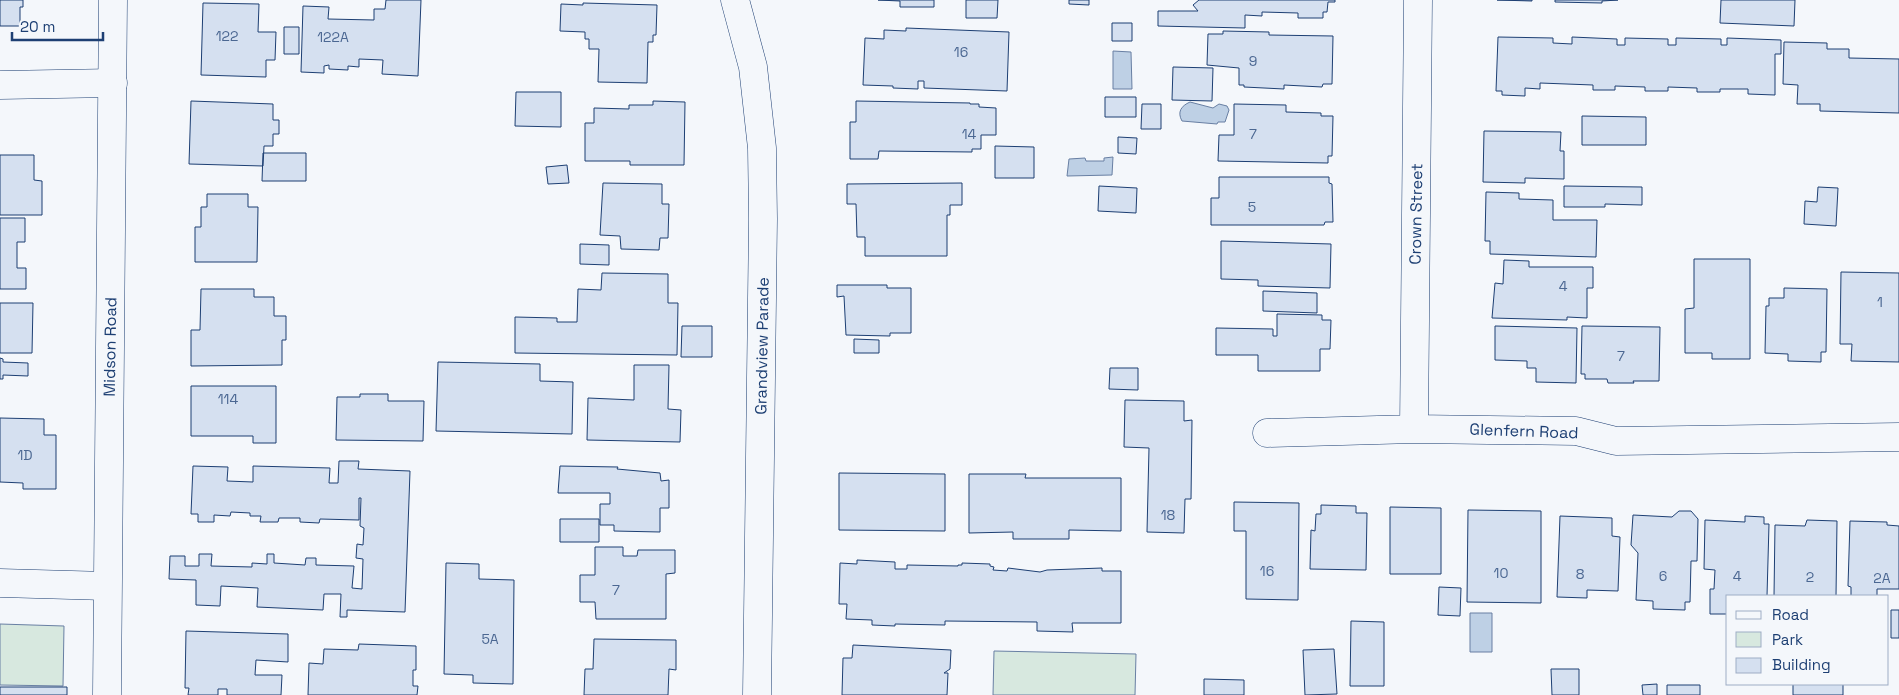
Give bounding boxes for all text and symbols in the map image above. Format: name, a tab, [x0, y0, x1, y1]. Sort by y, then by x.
scale bar	[12, 10, 104, 42]
text: 20 m	[20, 17, 55, 36]
house number: 122	[216, 27, 238, 45]
house number: 122A	[317, 28, 349, 46]
house number: 16	[954, 43, 968, 61]
house number: 9	[1249, 52, 1257, 70]
house number: 14	[962, 125, 977, 143]
house number: 7	[1249, 125, 1257, 143]
street label: Crown Street	[1405, 163, 1427, 265]
house number: 5	[1248, 198, 1256, 216]
street label: Grandview Parade	[750, 277, 774, 415]
house number: 4	[1559, 277, 1568, 295]
house number: 1	[1877, 293, 1883, 311]
street label: Midson Road	[99, 297, 121, 397]
house number: 7	[1617, 347, 1625, 365]
house number: 114	[218, 390, 238, 408]
street label: Glenfern Road	[1469, 419, 1579, 443]
house number: 1D	[17, 446, 33, 464]
house number: 18	[1161, 506, 1176, 524]
house number: 16	[1260, 562, 1274, 580]
house number: 10	[1494, 564, 1508, 582]
house number: 8	[1576, 565, 1585, 583]
house number: 6	[1659, 567, 1667, 585]
house number: 4	[1733, 567, 1742, 585]
house number: 2	[1806, 568, 1814, 586]
house number: 2A	[1873, 569, 1891, 587]
house number: 7	[612, 581, 620, 599]
legend	[1726, 595, 1889, 685]
text: Road	[1772, 605, 1809, 624]
house number: 5A	[481, 630, 499, 648]
text: Park	[1772, 630, 1803, 649]
text: Building	[1772, 655, 1831, 674]

